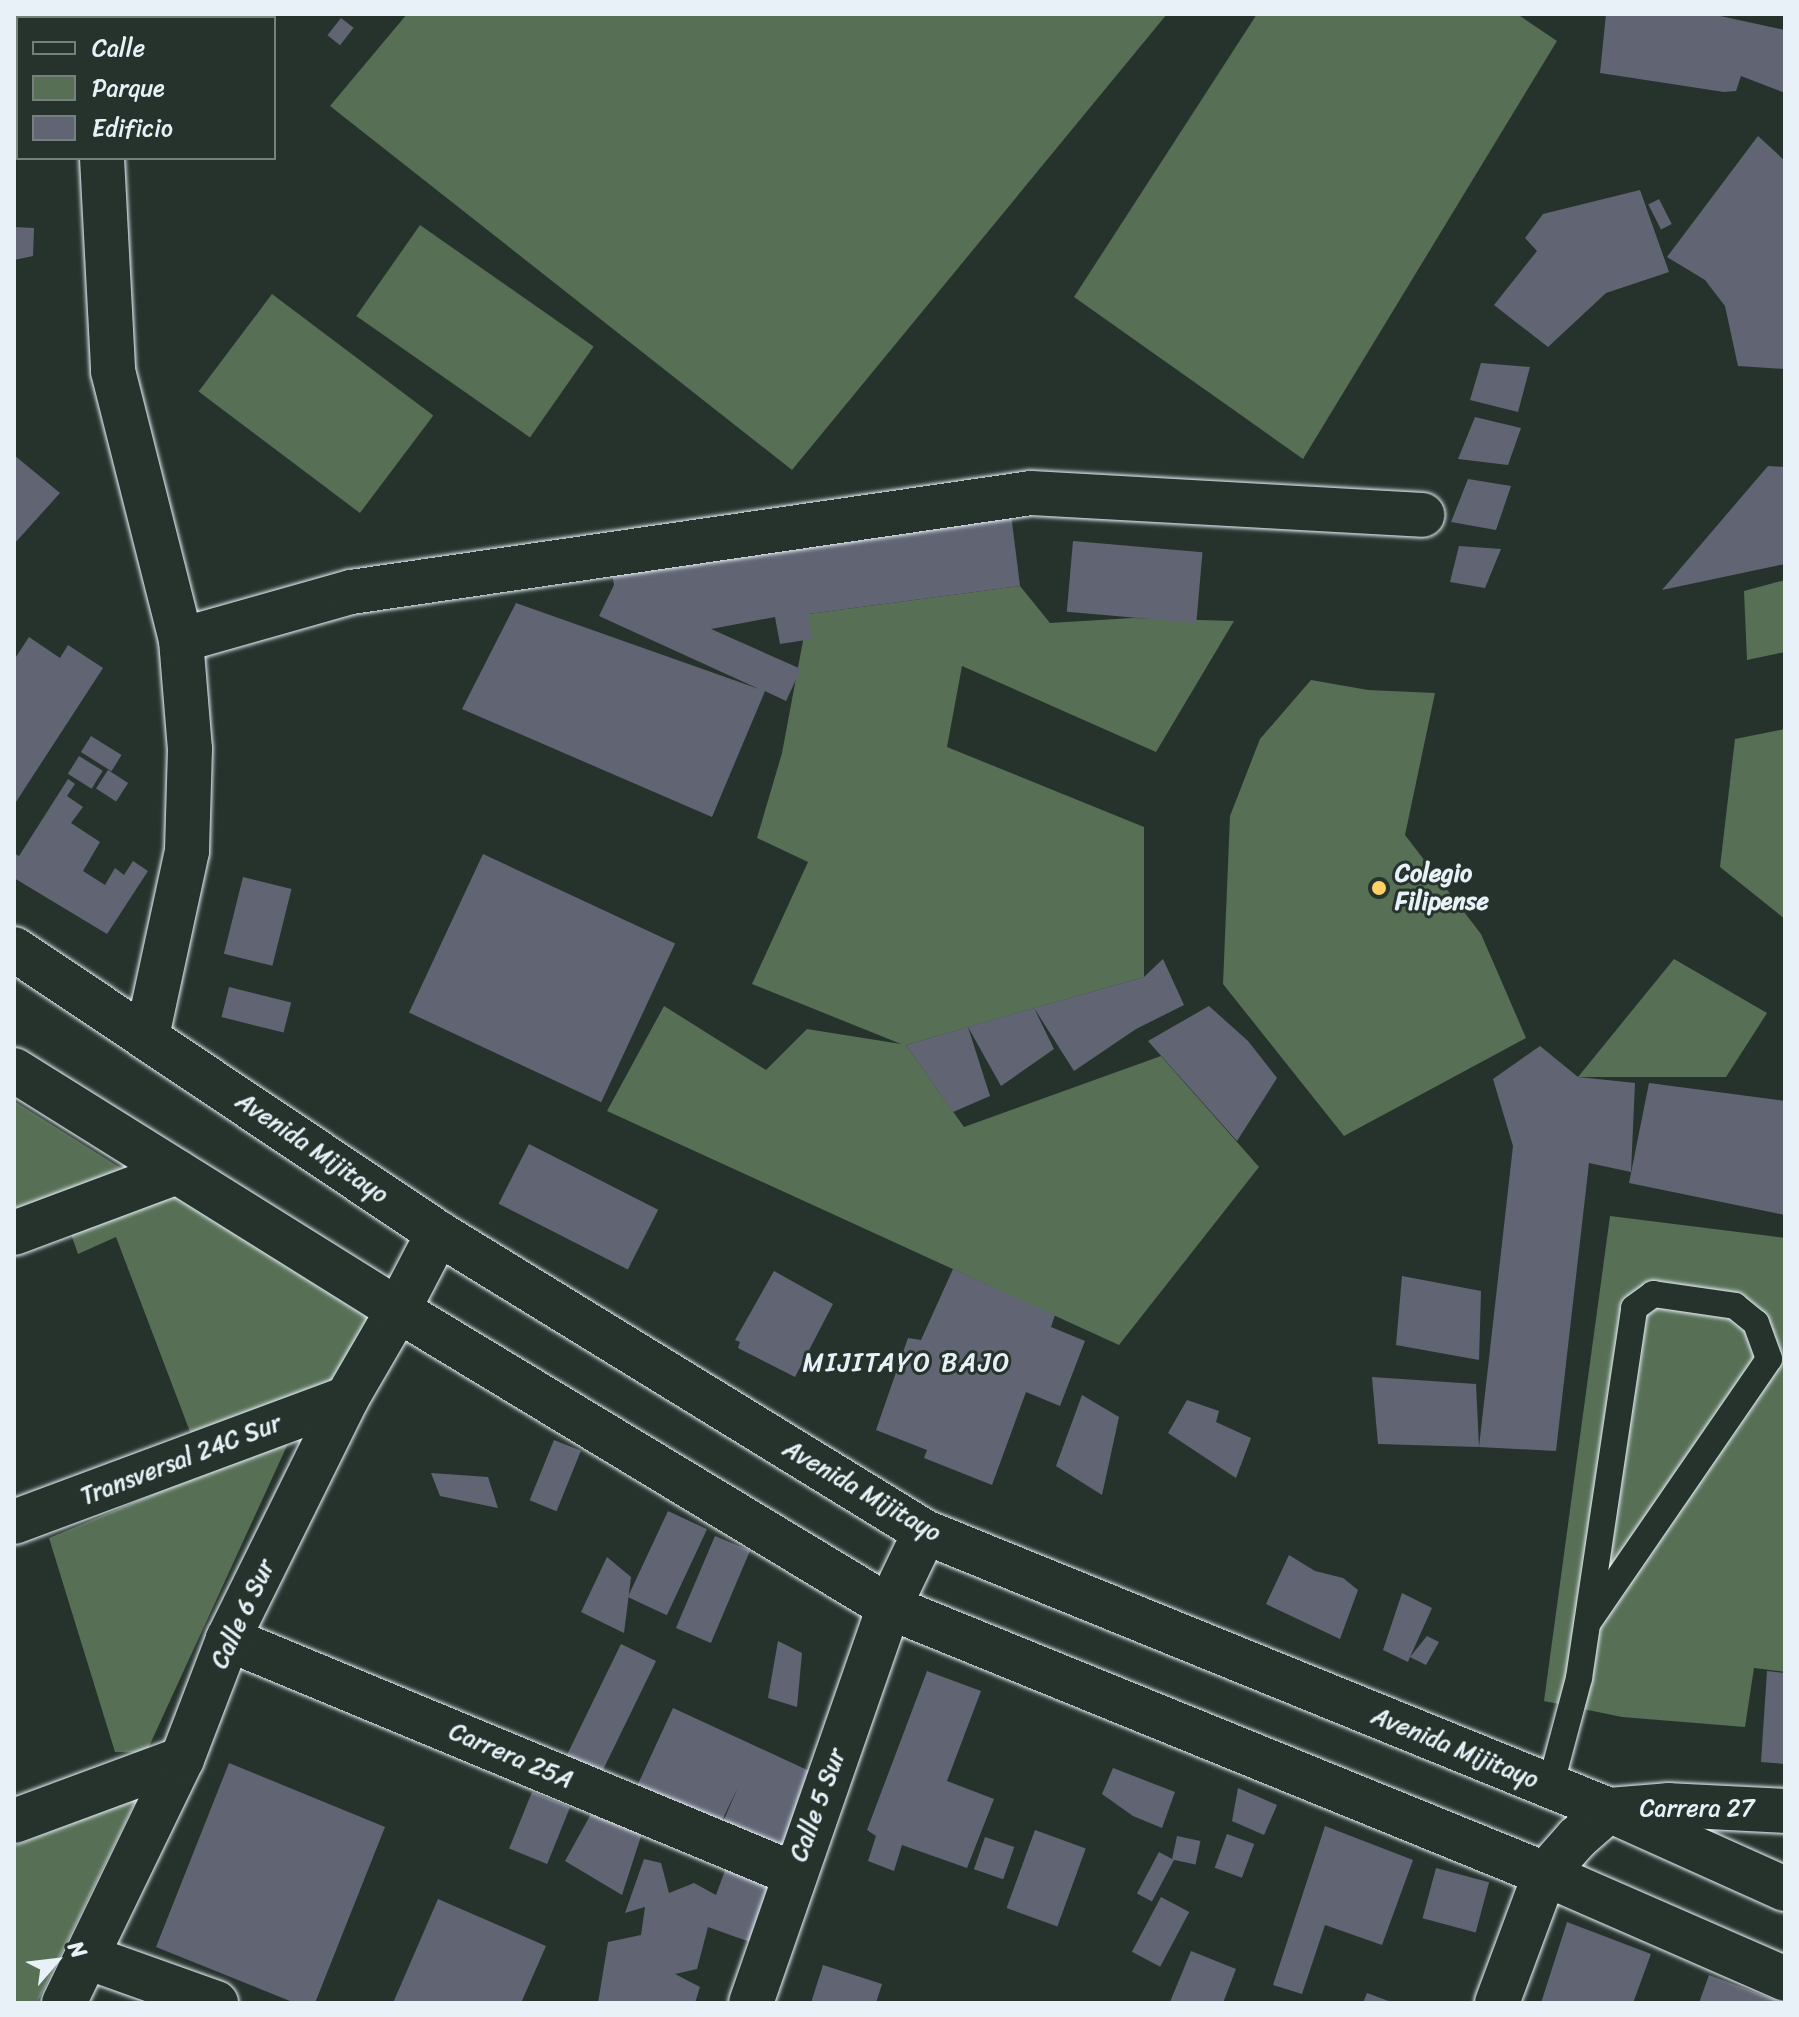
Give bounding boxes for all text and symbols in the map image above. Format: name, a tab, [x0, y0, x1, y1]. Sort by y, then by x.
legend	[16, 16, 276, 160]
text: Calle	[92, 27, 145, 69]
text: Parque	[92, 67, 165, 109]
text: Edificio	[92, 107, 173, 149]
place label: Colegio Filipense	[1395, 860, 1489, 916]
marker: Colegio Filipense	[1370, 879, 1388, 897]
street label: Avenida Mijitayo	[230, 1086, 394, 1210]
district label: MIJITAYO BAJO	[805, 1347, 1009, 1379]
street label: Transversal 24C Sur	[77, 1409, 285, 1511]
street label: Avenida Mijitayo	[778, 1434, 946, 1548]
street label: Calle 6 Sur	[205, 1555, 281, 1673]
street label: Avenida Mijitayo	[1367, 1701, 1543, 1795]
street label: Carrera 25A	[445, 1717, 577, 1795]
street label: Calle 5 Sur	[784, 1745, 852, 1865]
street label: Carrera 27	[1640, 1795, 1754, 1823]
north arrow	[16, 1921, 96, 2001]
text: N	[57, 1934, 98, 1965]

